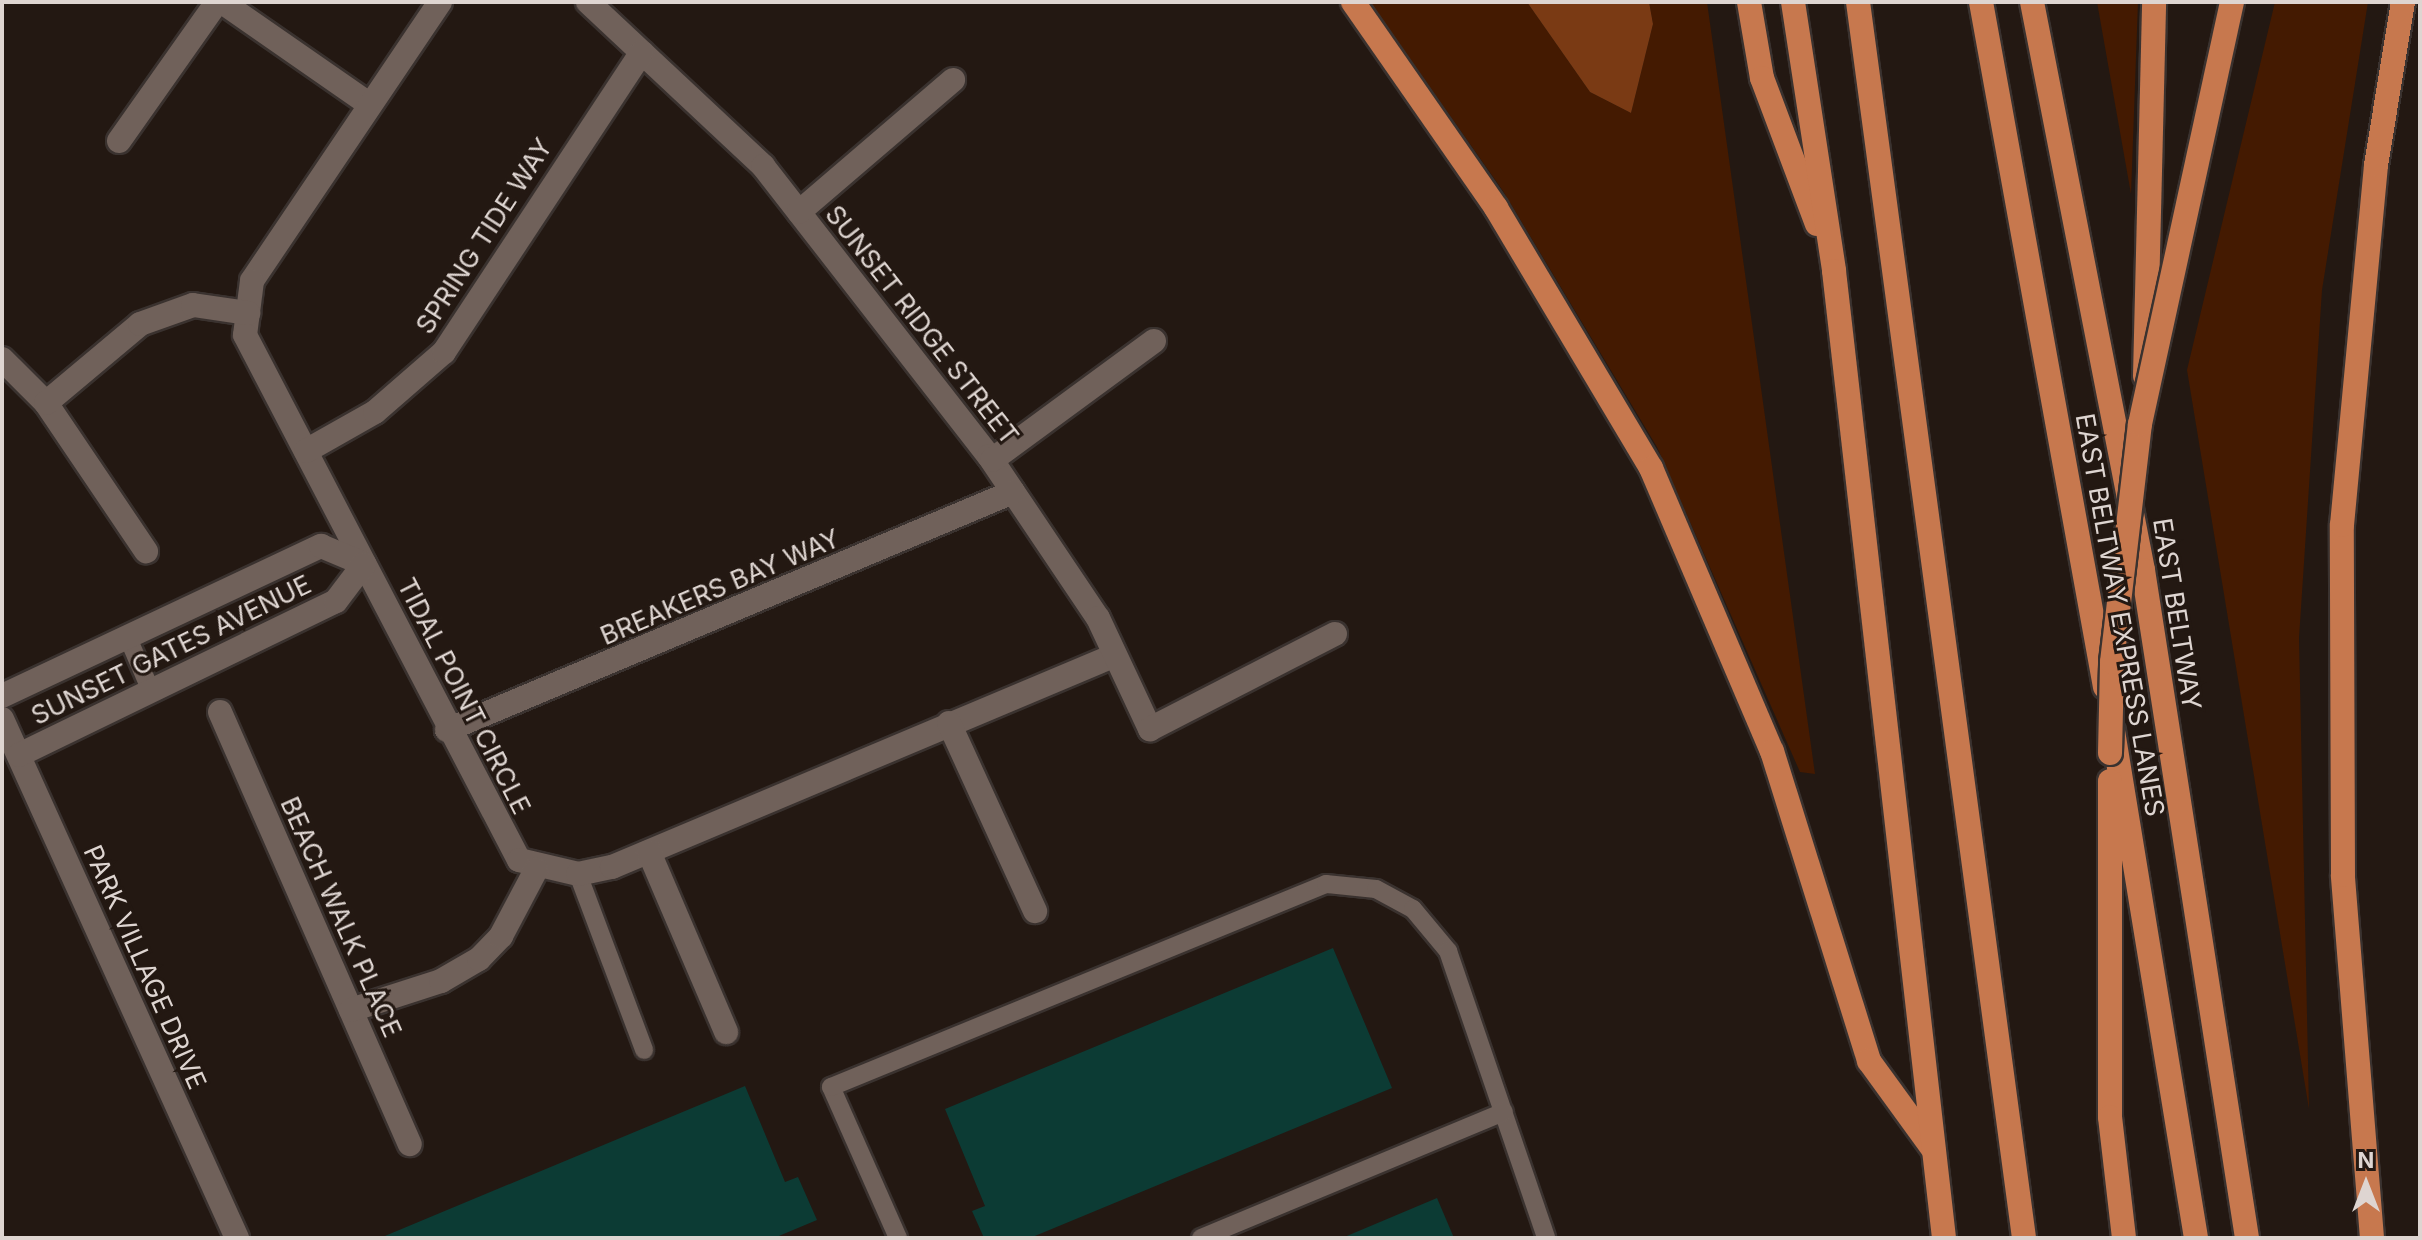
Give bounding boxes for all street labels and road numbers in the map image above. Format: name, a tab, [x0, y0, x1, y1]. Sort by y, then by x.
street label: SPRING TIDE WAY	[409, 132, 559, 340]
street label: SUNSET RIDGE STREET	[819, 199, 1025, 451]
street label: EAST BELTWAY EXPRESS LANES	[2069, 411, 2171, 819]
street label: EAST BELTWAY	[2146, 516, 2208, 712]
street label: BREAKERS BAY WAY	[596, 522, 844, 652]
street label: SUNSET GATES AVENUE	[26, 569, 316, 731]
street label: TIDAL POINT CIRCLE	[391, 573, 537, 819]
street label: BEACH WALK PLACE	[274, 792, 408, 1042]
street label: PARK VILLAGE DRIVE	[77, 840, 213, 1094]

